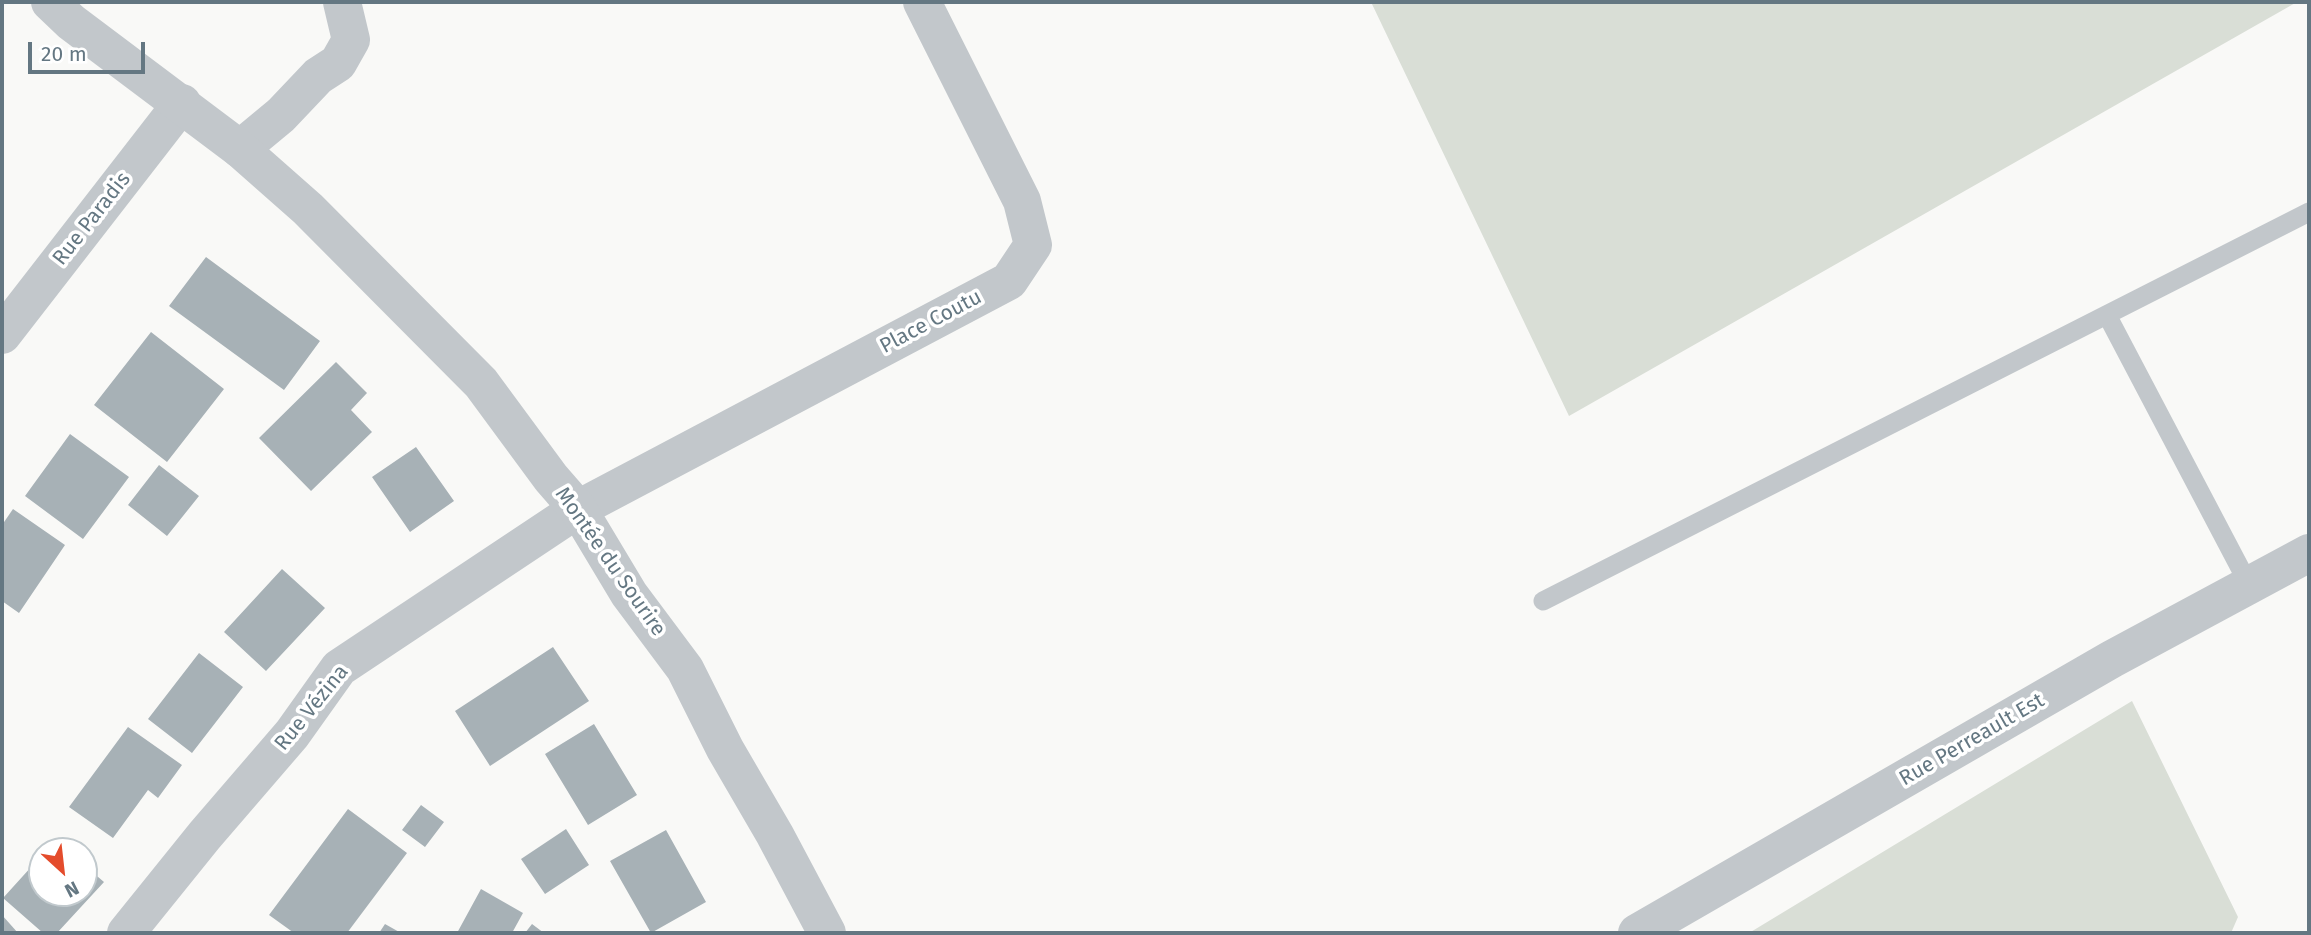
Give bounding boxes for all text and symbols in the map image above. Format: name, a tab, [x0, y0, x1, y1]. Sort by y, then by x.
scale bar	[32, 28, 149, 72]
text: 20 m	[41, 41, 87, 67]
street label: Rue Paradis	[48, 167, 136, 271]
street label: Place Coutu	[876, 285, 986, 359]
street label: Montée du Sourire	[549, 483, 671, 641]
street label: Rue Vézina	[270, 660, 354, 756]
street label: Rue Perreault Est	[1895, 688, 2049, 792]
north arrow	[28, 837, 98, 907]
text: N	[61, 876, 83, 902]

